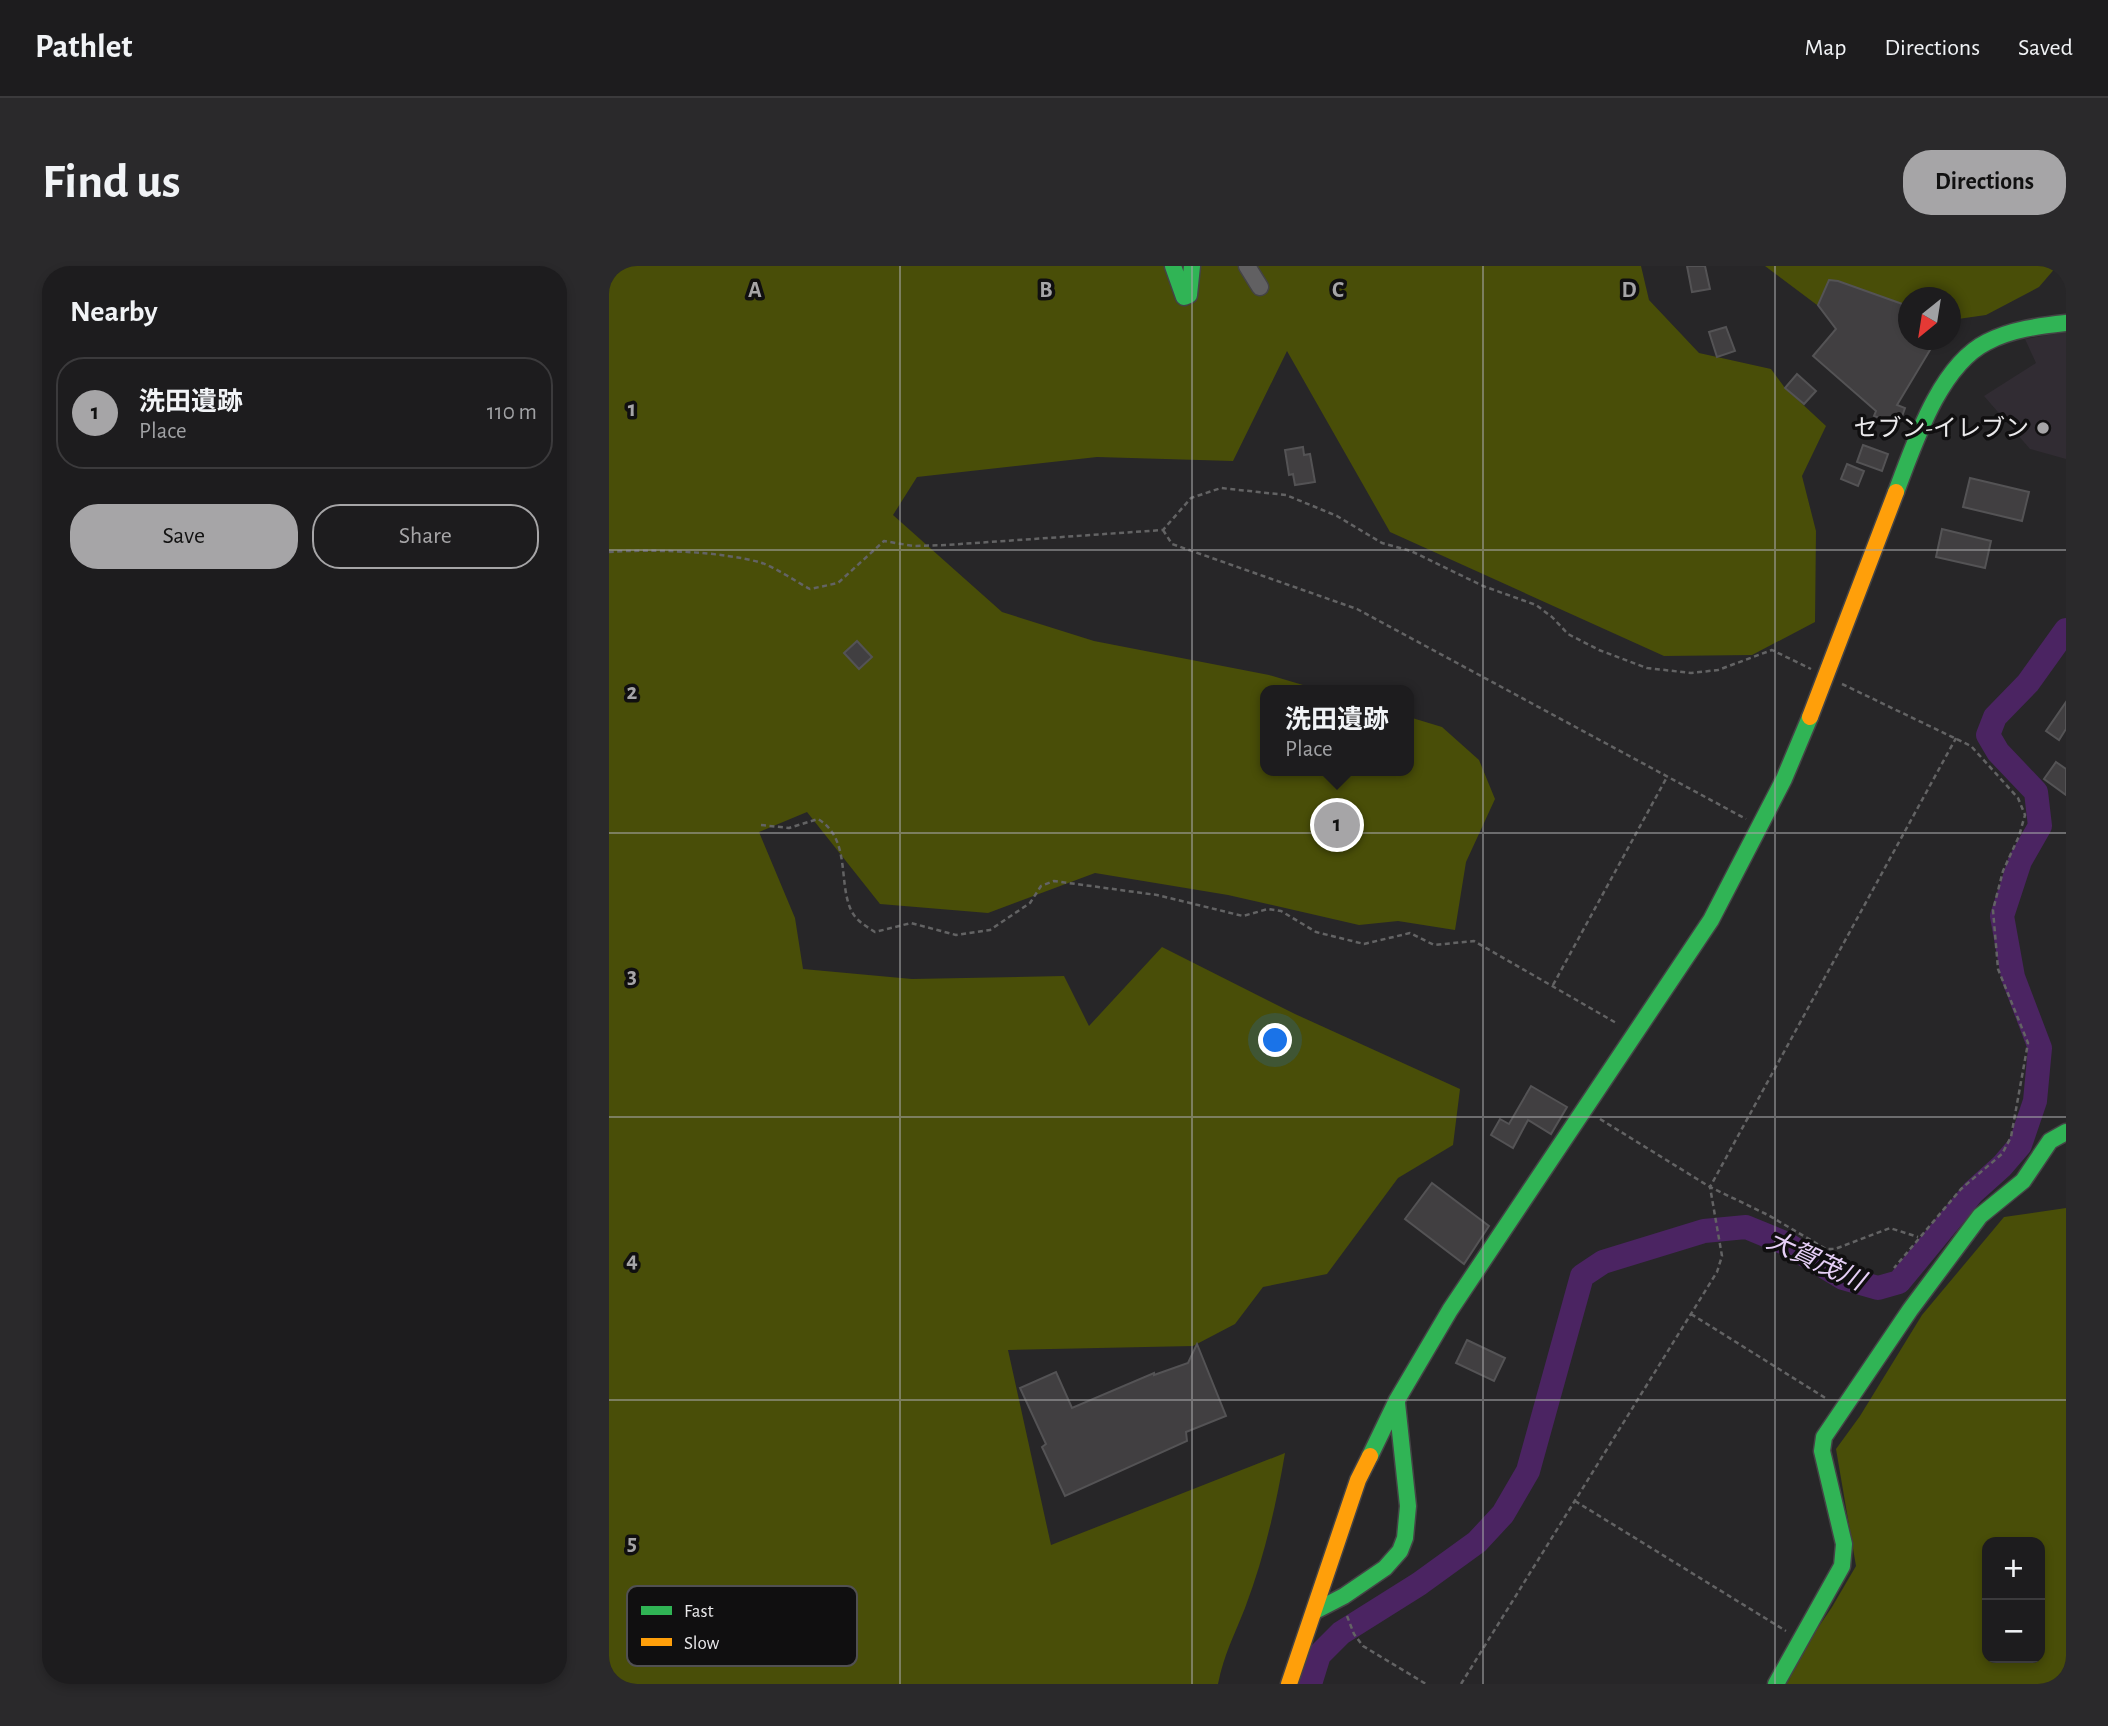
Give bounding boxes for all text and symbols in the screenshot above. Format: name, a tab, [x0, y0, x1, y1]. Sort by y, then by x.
text: Pathlet	[35, 31, 133, 64]
text: Map	[1804, 36, 1846, 60]
text: Directions	[1884, 36, 1980, 60]
text: Saved	[2018, 36, 2073, 60]
button: Directions	[1903, 150, 2066, 215]
text: Find us	[42, 158, 181, 207]
text: A	[748, 279, 762, 302]
text: B	[1039, 279, 1053, 302]
text: C	[1332, 279, 1344, 302]
text: D	[1621, 279, 1637, 302]
north arrow	[1898, 287, 1961, 350]
text: Nearby	[70, 297, 158, 327]
text: 洗田遺跡	[139, 389, 243, 415]
text: 1	[628, 398, 636, 421]
text: 1	[91, 401, 99, 424]
text: 110 m	[487, 401, 537, 424]
place label: セブン-イレブン	[1854, 415, 2029, 441]
text: Place	[139, 420, 187, 443]
marker: セブン-イレブン	[2035, 420, 2051, 436]
button: Save	[70, 504, 298, 569]
button: Share	[312, 504, 539, 569]
text: 2	[627, 681, 638, 704]
popup	[1260, 685, 1414, 776]
text: 洗田遺跡	[1285, 707, 1389, 733]
text: Place	[1285, 738, 1333, 761]
pin: 1	[1314, 799, 1360, 851]
text: 3	[627, 965, 637, 988]
your location	[1258, 1023, 1292, 1057]
water label: 大賀茂川	[1763, 1226, 1871, 1296]
text: 4	[626, 1249, 638, 1272]
text: 5	[627, 1532, 637, 1555]
map controls	[1982, 1537, 2045, 1663]
button: +	[1982, 1537, 2045, 1600]
legend	[627, 1586, 857, 1666]
button: −	[1982, 1600, 2045, 1663]
text: Fast	[684, 1602, 714, 1621]
text: Slow	[684, 1634, 720, 1653]

